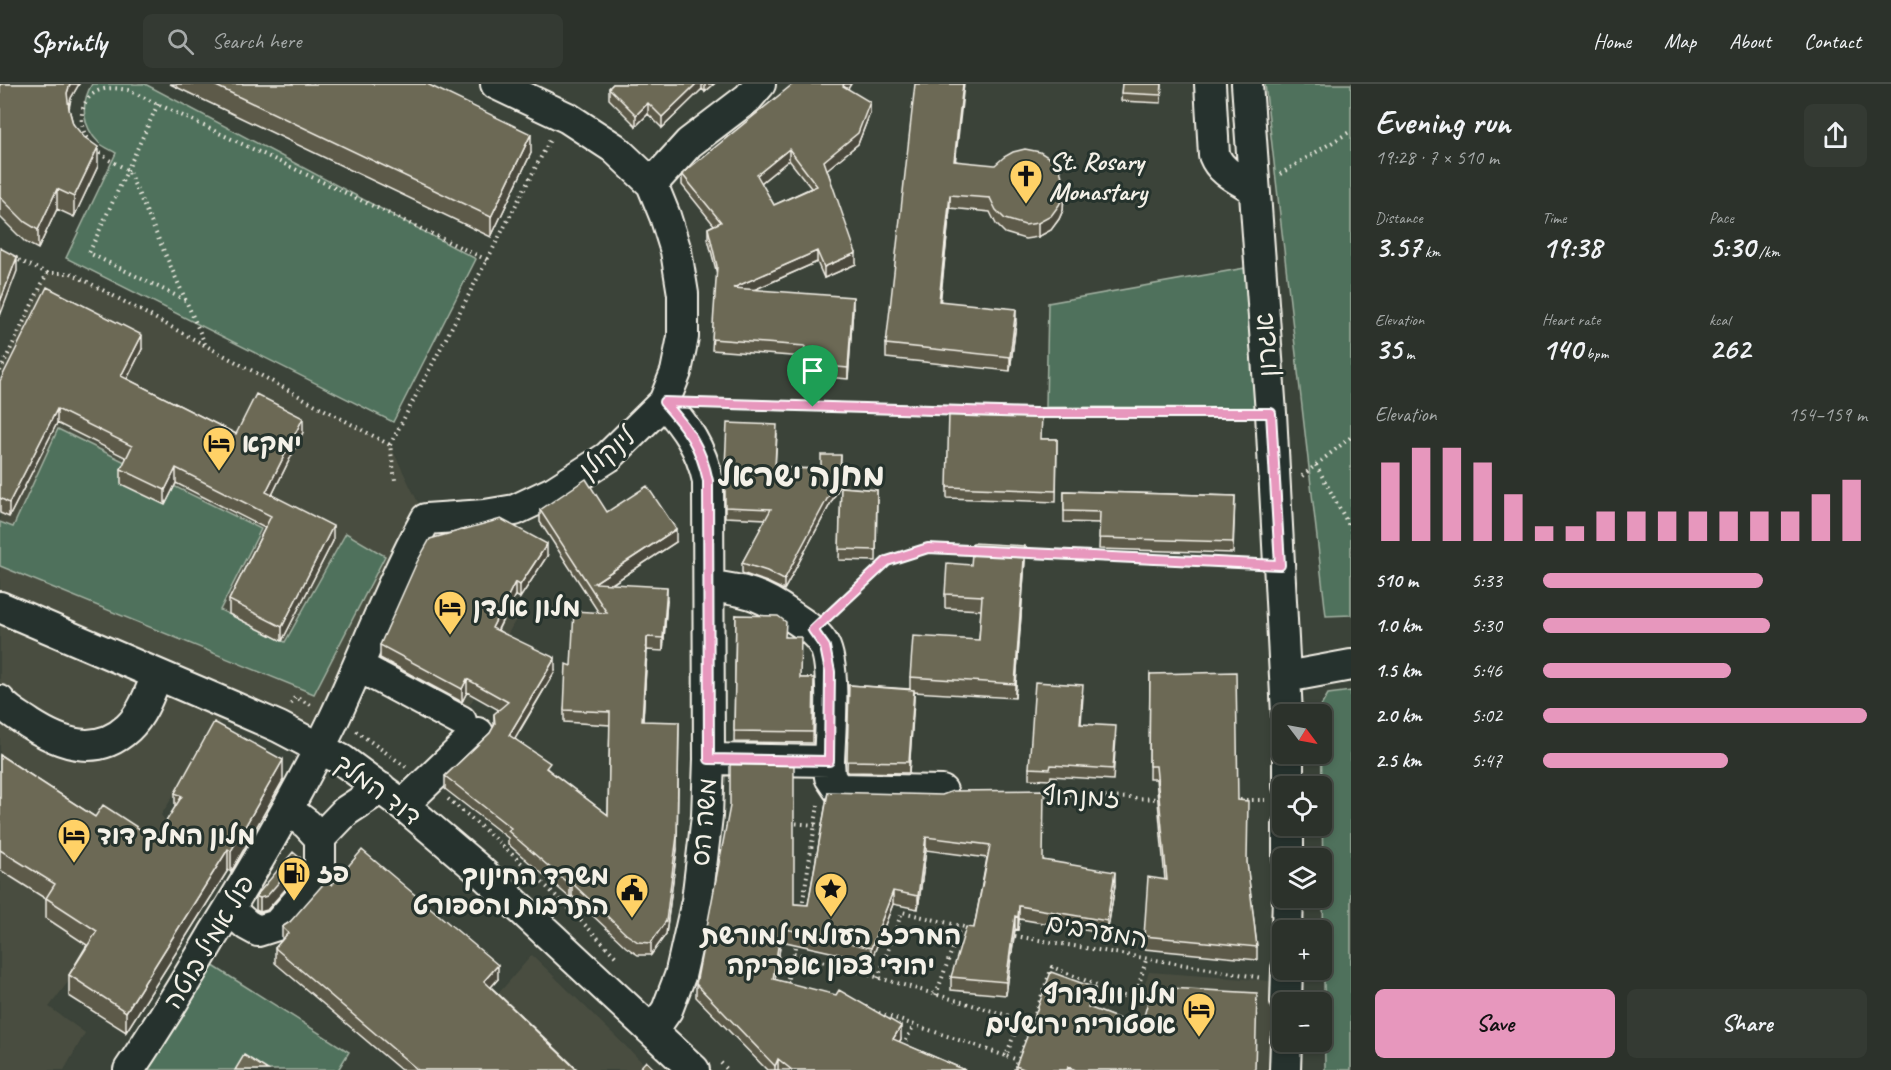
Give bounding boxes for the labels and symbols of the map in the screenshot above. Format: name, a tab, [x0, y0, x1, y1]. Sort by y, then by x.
place label: St. Rosary Monastary	[1049, 145, 1149, 208]
church icon: St. Rosary Monastary	[1008, 158, 1044, 205]
street label: אגרון	[1247, 312, 1285, 378]
pin	[787, 345, 838, 407]
street label: לינקולן	[572, 419, 643, 486]
hotel icon: ימקא	[201, 425, 237, 472]
place label: ימקא	[242, 427, 301, 460]
district label: מחנה ישראל	[717, 455, 885, 496]
hotel icon: מלון אלדן	[432, 589, 468, 636]
place label: מלון אלדן	[473, 591, 581, 624]
north arrow	[1272, 704, 1332, 764]
street label: דוד המלך	[328, 747, 428, 833]
street label: משה הס	[684, 777, 724, 867]
street label: זמנהוף	[1042, 779, 1120, 815]
hotel icon: מלון המלך דוד	[56, 817, 92, 864]
place label: מלון המלך דוד	[97, 819, 256, 852]
fuel station icon: פז	[276, 855, 312, 902]
place label: פז	[317, 857, 349, 890]
place label: משרד החינוך התרבות והספורט	[413, 859, 609, 922]
street label: פול אמיל בוטה	[156, 869, 262, 1015]
place icon: המרכז העולמי למורשת יהודי צפון אפריקה	[813, 871, 849, 918]
public building icon: משרד החינוך התרבות והספורט	[614, 872, 650, 919]
street label: המערבים	[1044, 906, 1150, 956]
place label: המרכז העולמי למורשת יהודי צפון אפריקה	[699, 919, 961, 982]
place label: מלון וולדורף אסטוריה ירושלים	[986, 978, 1176, 1041]
hotel icon: מלון וולדורף אסטוריה ירושלים	[1181, 991, 1217, 1038]

